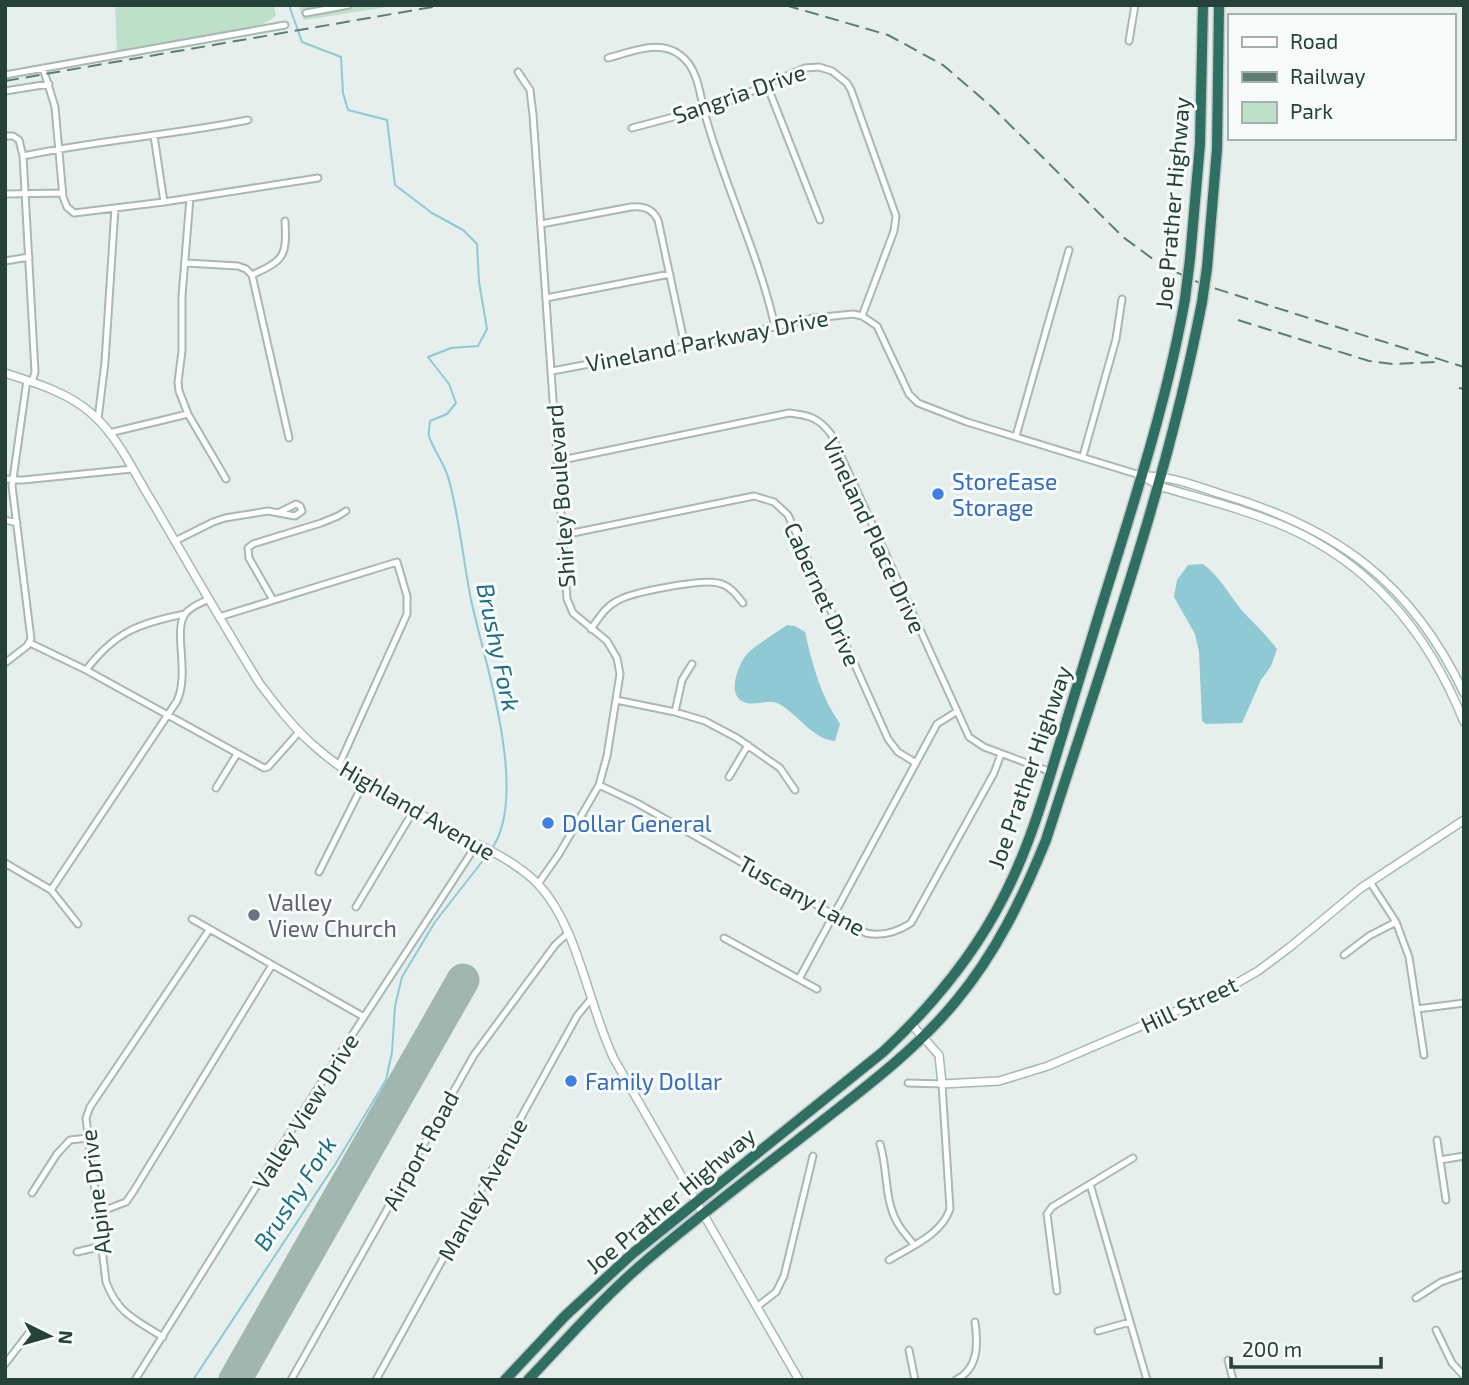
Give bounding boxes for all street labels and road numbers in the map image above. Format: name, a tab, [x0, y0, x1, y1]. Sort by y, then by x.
street label: Sangria Drive	[669, 57, 809, 129]
street label: Joe Prather Highway	[1149, 96, 1195, 310]
street label: Vineland Parkway Drive	[583, 303, 831, 377]
street label: Shirley Boulevard	[540, 403, 580, 589]
street label: Vineland Place Drive	[817, 433, 933, 637]
street label: Cabernet Drive	[779, 518, 867, 670]
street label: Joe Prather Highway	[981, 662, 1077, 872]
street label: Highland Avenue	[335, 754, 501, 866]
street label: Tuscany Lane	[734, 849, 870, 941]
street label: Hill Street	[1136, 969, 1242, 1038]
street label: Valley View Drive	[246, 1028, 364, 1194]
street label: Airport Road	[376, 1086, 464, 1214]
street label: Manley Avenue	[431, 1113, 533, 1265]
street label: Joe Prather Highway	[579, 1121, 761, 1279]
street label: Alpine Drive	[73, 1128, 117, 1256]

